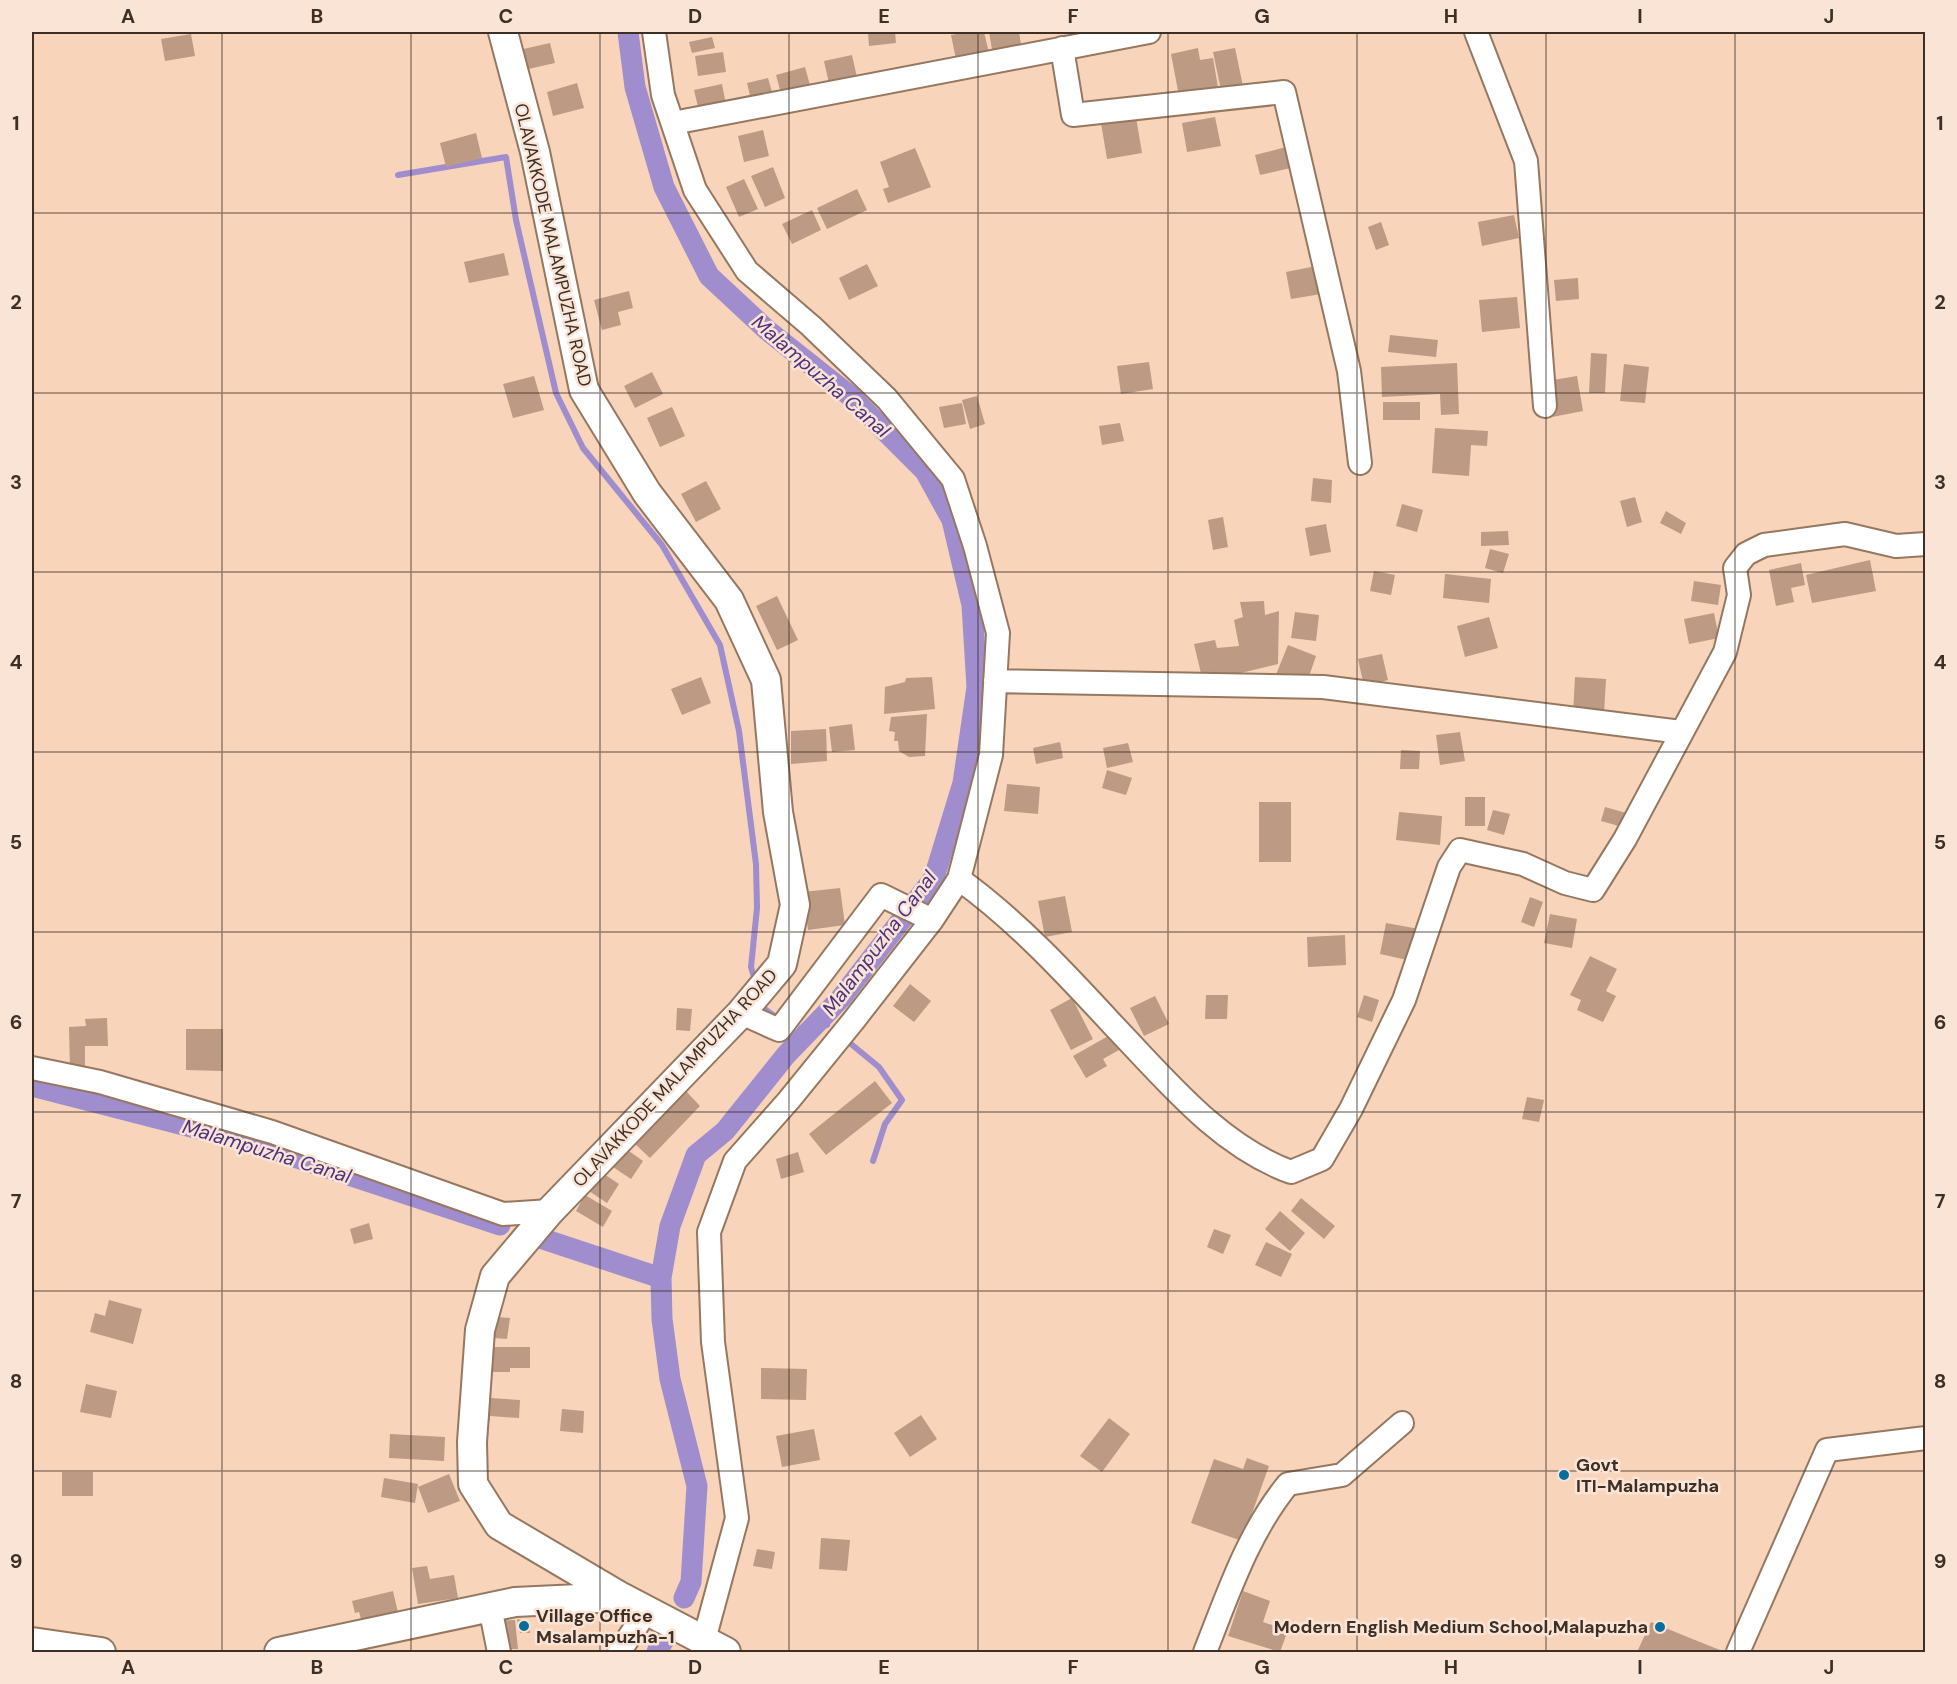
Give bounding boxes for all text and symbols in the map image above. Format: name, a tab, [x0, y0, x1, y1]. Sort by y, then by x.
text: A	[121, 3, 135, 29]
text: B	[311, 3, 323, 29]
text: C	[499, 3, 513, 29]
text: D	[688, 3, 702, 29]
text: E	[878, 3, 890, 29]
text: F	[1067, 3, 1079, 29]
text: G	[1254, 3, 1270, 29]
text: H	[1444, 3, 1458, 29]
text: I	[1637, 3, 1643, 29]
text: J	[1824, 3, 1834, 29]
street label: OLAVAKKODE MALAMPUZHA ROAD	[509, 101, 597, 389]
text: 1	[12, 110, 20, 136]
text: 1	[1936, 110, 1944, 136]
text: 2	[10, 289, 22, 315]
text: 2	[1934, 289, 1946, 315]
water label: Malampuzha Canal	[746, 309, 896, 444]
text: 3	[10, 469, 22, 495]
text: 3	[1934, 469, 1946, 495]
text: 4	[10, 649, 23, 675]
text: 4	[1934, 649, 1947, 675]
text: 5	[10, 829, 22, 855]
text: 5	[1934, 829, 1946, 855]
water label: Malampuzha Canal	[816, 865, 942, 1021]
street label: OLAVAKKODE MALAMPUZHA ROAD	[567, 964, 783, 1192]
text: 6	[10, 1009, 22, 1035]
text: 6	[1934, 1009, 1946, 1035]
water label: Malampuzha Canal	[180, 1113, 355, 1189]
text: 7	[11, 1188, 22, 1214]
text: 7	[1935, 1188, 1946, 1214]
text: 8	[10, 1368, 22, 1394]
text: 8	[1934, 1368, 1946, 1394]
place label: Govt ITI-Malampuzha	[1576, 1453, 1719, 1498]
marker: Govt ITI-Malampuzha	[1557, 1468, 1571, 1482]
text: 9	[10, 1548, 22, 1574]
text: 9	[1934, 1548, 1946, 1574]
place label: Village Office Msalampuzha-1	[536, 1604, 675, 1649]
place label: Modern English Medium School,Malapuzha	[1274, 1615, 1648, 1639]
marker: Village Office Msalampuzha-1	[517, 1619, 531, 1633]
marker: Modern English Medium School,Malapuzha	[1653, 1620, 1667, 1634]
text: A	[121, 1654, 135, 1680]
text: B	[311, 1654, 323, 1680]
text: C	[499, 1654, 513, 1680]
text: D	[688, 1654, 702, 1680]
text: E	[878, 1654, 890, 1680]
text: F	[1067, 1654, 1079, 1680]
text: G	[1254, 1654, 1270, 1680]
text: H	[1444, 1654, 1458, 1680]
text: I	[1637, 1654, 1643, 1680]
text: J	[1824, 1654, 1834, 1680]

